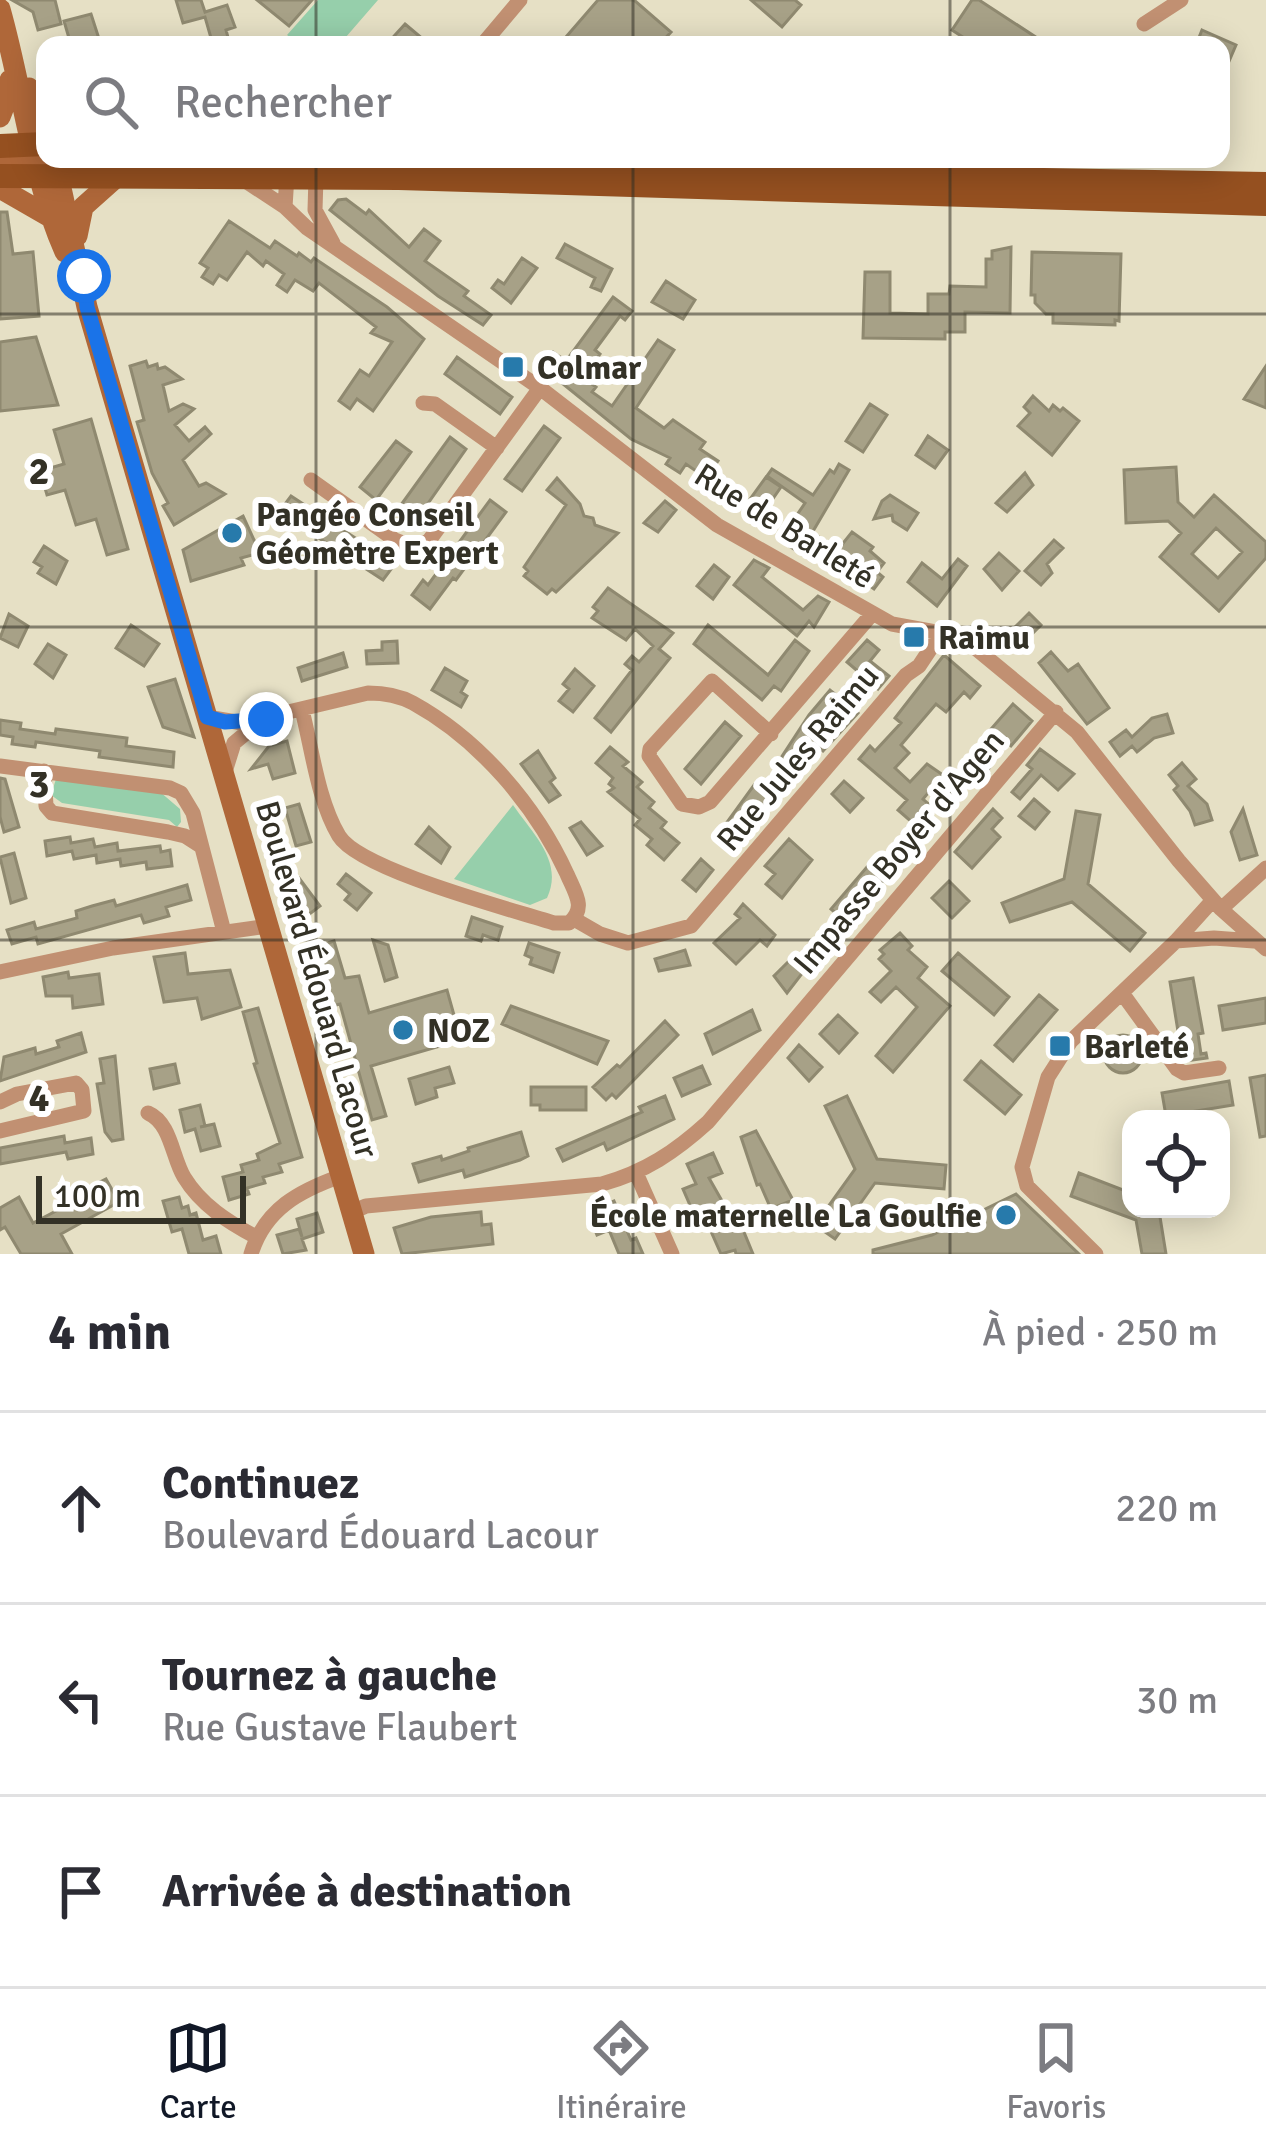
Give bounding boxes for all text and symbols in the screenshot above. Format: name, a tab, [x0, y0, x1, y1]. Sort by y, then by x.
search box	[36, 36, 1230, 168]
icon: search	[78, 69, 144, 135]
text: Rechercher	[174, 75, 392, 130]
route start	[57, 249, 111, 303]
place label: Colmar	[537, 348, 642, 389]
marker: Colmar	[500, 354, 526, 380]
text: 2	[28, 447, 50, 495]
street label: Rue de Barleté	[687, 455, 882, 598]
place label: Pangéo Conseil Géomètre Expert	[256, 495, 499, 574]
marker: Pangéo Conseil Géomètre Expert	[219, 520, 245, 546]
place label: Raimu	[938, 618, 1030, 659]
marker: Raimu	[901, 624, 927, 650]
street label: Rue Jules Raimu	[708, 656, 888, 860]
route end	[239, 692, 293, 746]
street label: Impasse Boyer d'Agen	[785, 721, 1013, 983]
text: 3	[28, 760, 50, 808]
street label: Boulevard Édouard Lacour	[246, 796, 387, 1163]
place label: NOZ	[427, 1011, 491, 1052]
marker: NOZ	[390, 1017, 416, 1043]
place label: Barleté	[1084, 1027, 1189, 1068]
marker: Barleté	[1047, 1033, 1073, 1059]
text: 4	[28, 1074, 50, 1122]
map controls	[1122, 1110, 1230, 1218]
button: locate	[1122, 1110, 1230, 1218]
scale bar	[36, 1170, 246, 1223]
text: 100 m	[54, 1176, 141, 1217]
place label: École maternelle La Goulfie	[589, 1195, 982, 1237]
marker: École maternelle La Goulfie	[993, 1202, 1019, 1228]
text: 4 min	[48, 1301, 171, 1364]
text: À pied · 250 m	[982, 1308, 1218, 1356]
text: Continuez	[162, 1456, 359, 1511]
icon: ahead	[48, 1475, 114, 1541]
text: 220 m	[1115, 1484, 1218, 1532]
text: Boulevard Édouard Lacour	[162, 1511, 599, 1559]
text: Tournez à gauche	[162, 1648, 497, 1703]
icon: left	[48, 1667, 114, 1733]
text: 30 m	[1136, 1676, 1218, 1724]
text: Rue Gustave Flaubert	[162, 1703, 517, 1751]
icon: arrive	[48, 1859, 114, 1925]
text: Arrivée à destination	[162, 1864, 572, 1919]
tab: Carte	[160, 2015, 237, 2128]
tab: Itinéraire	[556, 2015, 687, 2128]
tab: Favoris	[1006, 2015, 1106, 2128]

